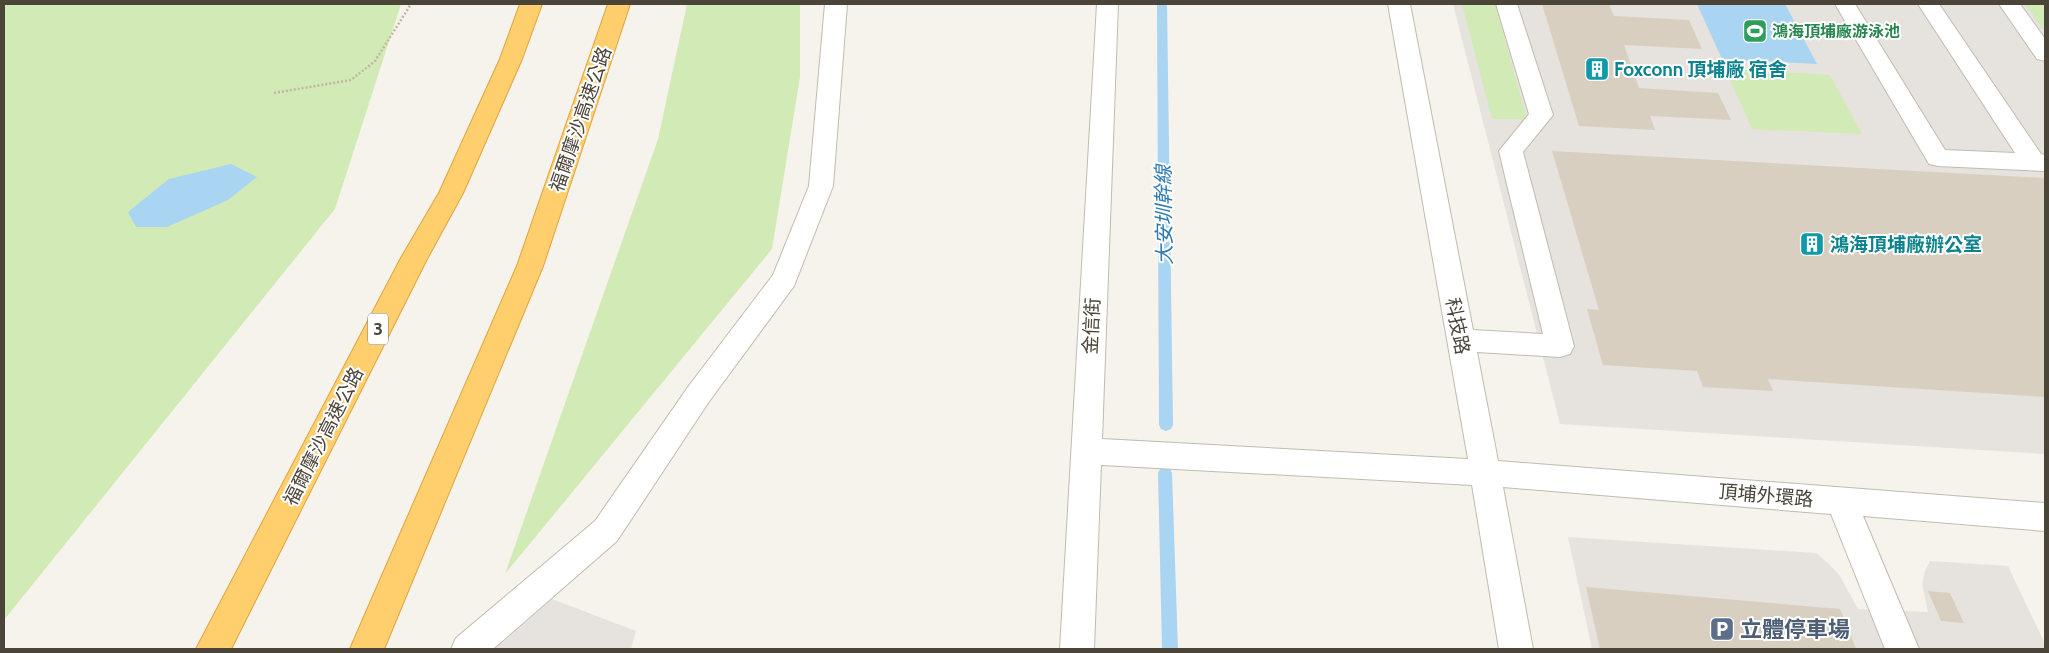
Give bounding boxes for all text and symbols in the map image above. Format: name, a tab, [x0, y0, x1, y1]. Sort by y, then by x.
sports icon: 鴻海頂埔廠游泳池	[1742, 18, 1768, 44]
place label: 鴻海頂埔廠游泳池	[1772, 22, 1900, 41]
street label: 福爾摩沙高速公路	[545, 44, 616, 195]
building icon: Foxconn 頂埔廠 宿舍	[1584, 56, 1610, 82]
place label: Foxconn 頂埔廠 宿舍	[1614, 58, 1787, 81]
water label: 大安圳幹線	[1151, 163, 1177, 265]
building icon: 鴻海頂埔廠辦公室	[1799, 231, 1825, 257]
place label: 鴻海頂埔廠辦公室	[1830, 233, 1982, 256]
street label: 科技路	[1441, 296, 1474, 356]
street label: 金信街	[1079, 297, 1104, 355]
road number: 3	[368, 314, 388, 344]
street label: 福爾摩沙高速公路	[279, 363, 368, 509]
street label: 頂埔外環路	[1718, 480, 1814, 511]
parking icon: 立體停車場	[1709, 616, 1735, 642]
place label: 立體停車場	[1740, 616, 1850, 643]

